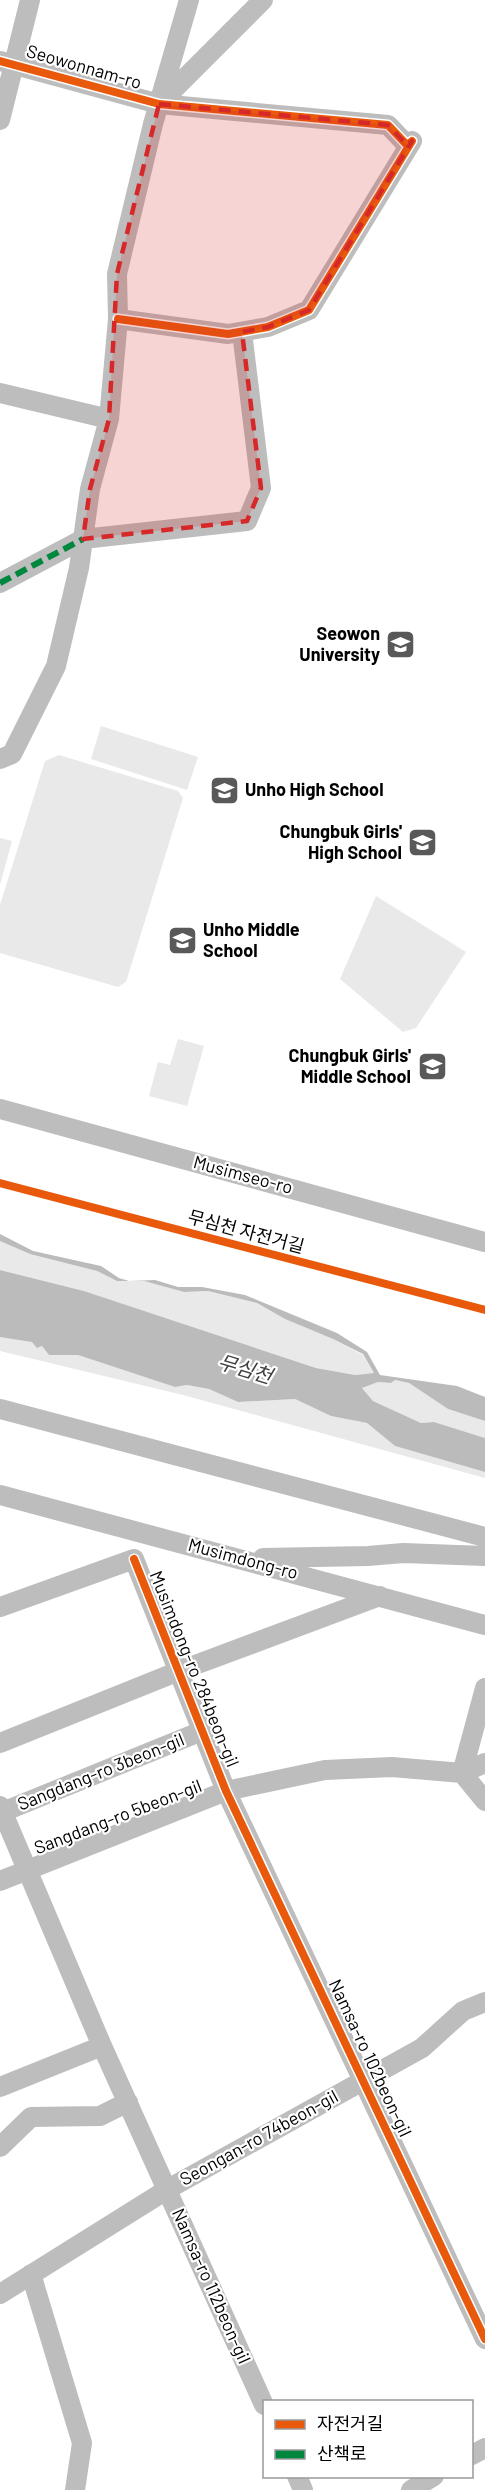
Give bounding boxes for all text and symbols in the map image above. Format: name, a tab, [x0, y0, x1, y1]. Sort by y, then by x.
street label: Seowonnam-ro	[24, 39, 144, 93]
place label: Seowon University	[299, 622, 380, 665]
school or university icon: Seowon University	[385, 628, 417, 660]
school or university icon: Unho High School	[208, 774, 240, 806]
place label: Unho High School	[245, 778, 384, 800]
place label: Chungbuk Girls' High School	[280, 820, 402, 863]
school or university icon: Chungbuk Girls' High School	[407, 826, 439, 858]
place label: Unho Middle School	[203, 918, 300, 961]
school or university icon: Unho Middle School	[166, 924, 198, 956]
place label: Chungbuk Girls' Middle School	[289, 1044, 411, 1087]
school or university icon: Chungbuk Girls' Middle School	[416, 1050, 448, 1082]
street label: Musimseo-ro	[191, 1150, 295, 1198]
street label: 무심천 자전거길	[186, 1205, 307, 1257]
water label: 무심천	[215, 1348, 278, 1388]
street label: Musimdong-ro	[186, 1533, 301, 1583]
street label: Musimdong-ro 284beon-gil	[145, 1567, 244, 1770]
street label: Sangdang-ro 3beon-gil	[14, 1728, 187, 1815]
street label: Sangdang-ro 5beon-gil	[31, 1774, 205, 1858]
street label: Namsa-ro 102beon-gil	[325, 1975, 417, 2140]
street label: Seongan-ro 74beon-gil	[176, 2084, 341, 2190]
street label: Namsa-ro 112beon-gil	[168, 2205, 256, 2367]
legend	[263, 2400, 473, 2478]
text: 자전거길	[317, 2412, 383, 2434]
text: 산책로	[317, 2442, 367, 2464]

